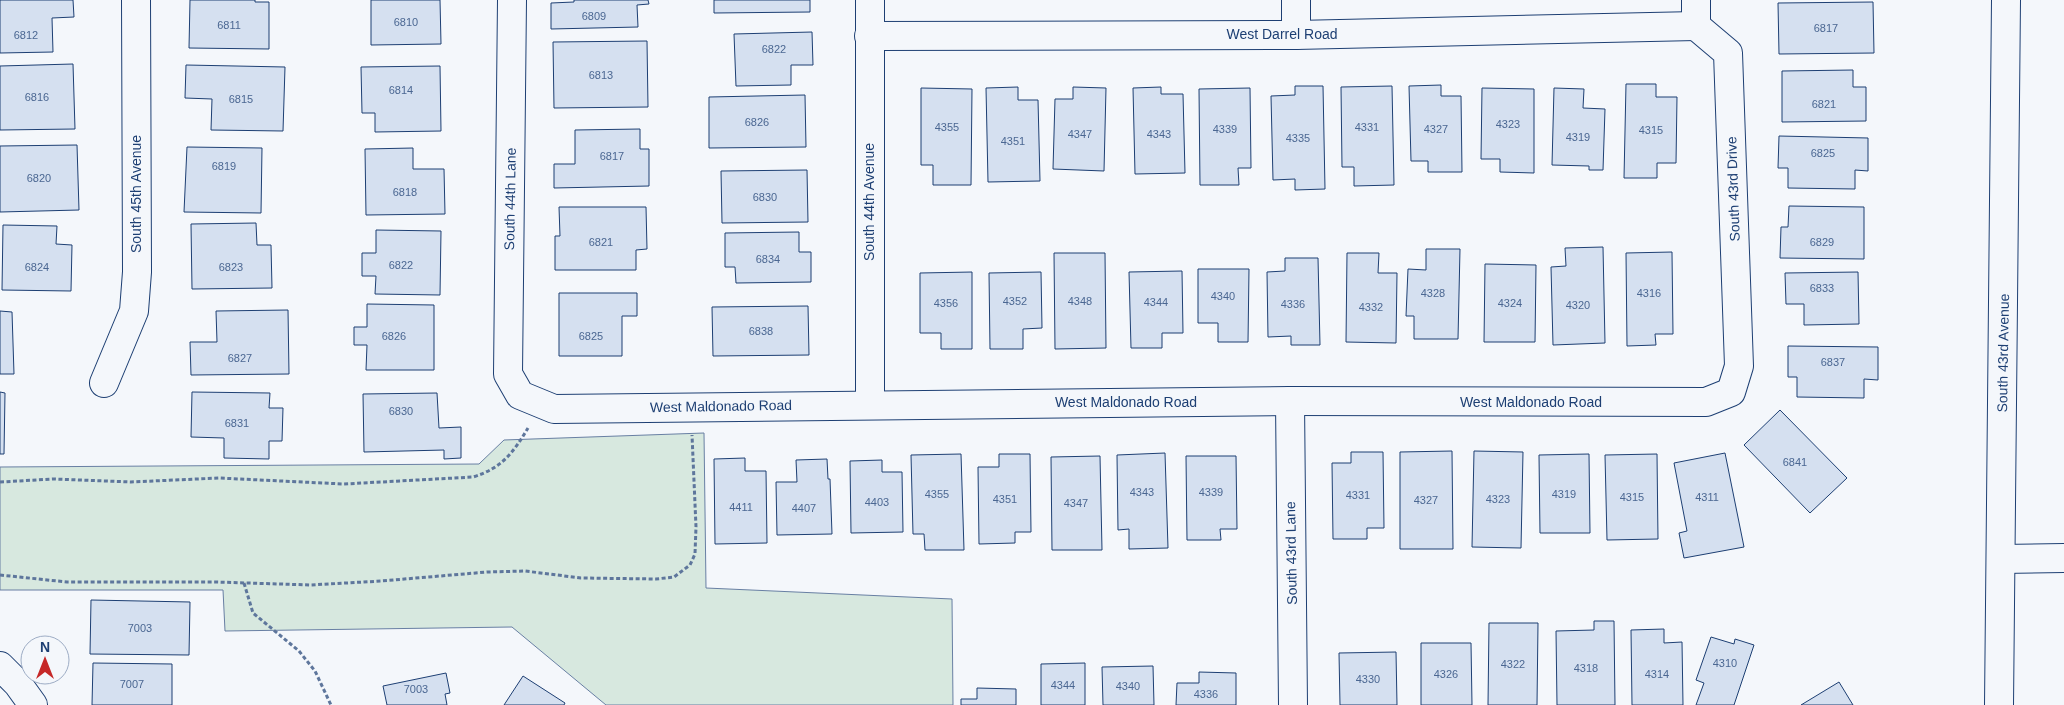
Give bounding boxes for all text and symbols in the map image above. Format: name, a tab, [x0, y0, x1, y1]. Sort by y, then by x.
house number: 6809	[582, 10, 606, 22]
house number: 6810	[394, 16, 418, 28]
house number: 6811	[217, 19, 241, 31]
house number: 6817	[1814, 22, 1838, 34]
street label: West Darrel Road	[1226, 26, 1338, 42]
house number: 6812	[14, 29, 38, 41]
house number: 6822	[762, 43, 786, 55]
house number: 6813	[589, 69, 613, 81]
house number: 6814	[389, 84, 413, 96]
house number: 6816	[25, 91, 49, 103]
house number: 6815	[229, 93, 253, 105]
house number: 6821	[1812, 98, 1836, 110]
house number: 6826	[745, 116, 769, 128]
house number: 4323	[1496, 118, 1520, 130]
house number: 4355	[935, 121, 959, 133]
house number: 4331	[1355, 121, 1379, 133]
house number: 4339	[1213, 123, 1237, 135]
house number: 4327	[1424, 123, 1448, 135]
house number: 4315	[1639, 124, 1663, 136]
house number: 4347	[1068, 128, 1092, 140]
house number: 4343	[1147, 128, 1171, 140]
house number: 4319	[1566, 131, 1590, 143]
house number: 4335	[1286, 132, 1310, 144]
street label: South 45th Avenue	[128, 135, 144, 253]
house number: 4351	[1001, 135, 1025, 147]
street label: South 43rd Drive	[1723, 136, 1743, 242]
street label: South 44th Avenue	[861, 143, 877, 261]
street label: South 44th Lane	[501, 147, 519, 251]
house number: 6825	[1811, 147, 1835, 159]
house number: 6817	[600, 150, 624, 162]
house number: 6819	[212, 160, 236, 172]
house number: 6820	[27, 172, 51, 184]
house number: 6818	[393, 186, 417, 198]
house number: 6830	[753, 191, 777, 203]
house number: 6821	[589, 236, 613, 248]
house number: 6829	[1810, 236, 1834, 248]
house number: 6834	[756, 253, 780, 265]
house number: 6822	[389, 259, 413, 271]
house number: 6824	[25, 261, 49, 273]
house number: 6823	[219, 261, 243, 273]
house number: 6833	[1810, 282, 1834, 294]
house number: 4328	[1421, 287, 1445, 299]
house number: 4316	[1637, 287, 1661, 299]
house number: 4340	[1211, 290, 1235, 302]
street label: South 43rd Avenue	[1994, 293, 2012, 413]
house number: 4352	[1003, 295, 1027, 307]
house number: 4348	[1068, 295, 1092, 307]
house number: 4344	[1144, 296, 1168, 308]
house number: 4356	[934, 297, 958, 309]
house number: 4324	[1498, 297, 1522, 309]
house number: 4336	[1281, 298, 1305, 310]
house number: 4320	[1566, 299, 1590, 311]
house number: 4332	[1359, 301, 1383, 313]
house number: 6838	[749, 325, 773, 337]
house number: 6826	[382, 330, 406, 342]
house number: 6825	[579, 330, 603, 342]
house number: 6827	[228, 352, 252, 364]
house number: 6837	[1821, 356, 1845, 368]
street label: West Maldonado Road	[1055, 394, 1197, 410]
street label: West Maldonado Road	[1460, 394, 1602, 410]
street label: West Maldonado Road	[650, 397, 792, 415]
house number: 6830	[389, 405, 413, 417]
house number: 6831	[225, 417, 249, 429]
house number: 6841	[1783, 456, 1807, 468]
house number: 4343	[1130, 486, 1154, 498]
house number: 4339	[1199, 486, 1223, 498]
house number: 4355	[925, 488, 949, 500]
house number: 4319	[1552, 488, 1576, 500]
house number: 4331	[1346, 489, 1370, 501]
house number: 4315	[1620, 491, 1644, 503]
house number: 4311	[1695, 491, 1719, 503]
house number: 4351	[993, 493, 1017, 505]
house number: 4323	[1486, 493, 1510, 505]
house number: 4327	[1414, 494, 1438, 506]
house number: 4403	[865, 496, 889, 508]
house number: 4347	[1064, 497, 1088, 509]
house number: 4411	[729, 501, 753, 513]
street label: South 43rd Lane	[1282, 501, 1300, 605]
house number: 4407	[792, 502, 816, 514]
house number: 7003	[128, 622, 152, 634]
north arrow	[20, 635, 70, 685]
text: N	[40, 639, 50, 655]
house number: 4310	[1713, 657, 1737, 669]
house number: 4322	[1501, 658, 1525, 670]
house number: 4318	[1574, 662, 1598, 674]
house number: 4326	[1434, 668, 1458, 680]
house number: 4314	[1645, 668, 1669, 680]
house number: 4330	[1356, 673, 1380, 685]
house number: 7007	[120, 678, 144, 690]
house number: 4344	[1051, 679, 1075, 691]
house number: 4340	[1116, 680, 1140, 692]
house number: 7003	[404, 683, 428, 695]
house number: 4336	[1194, 688, 1218, 700]

